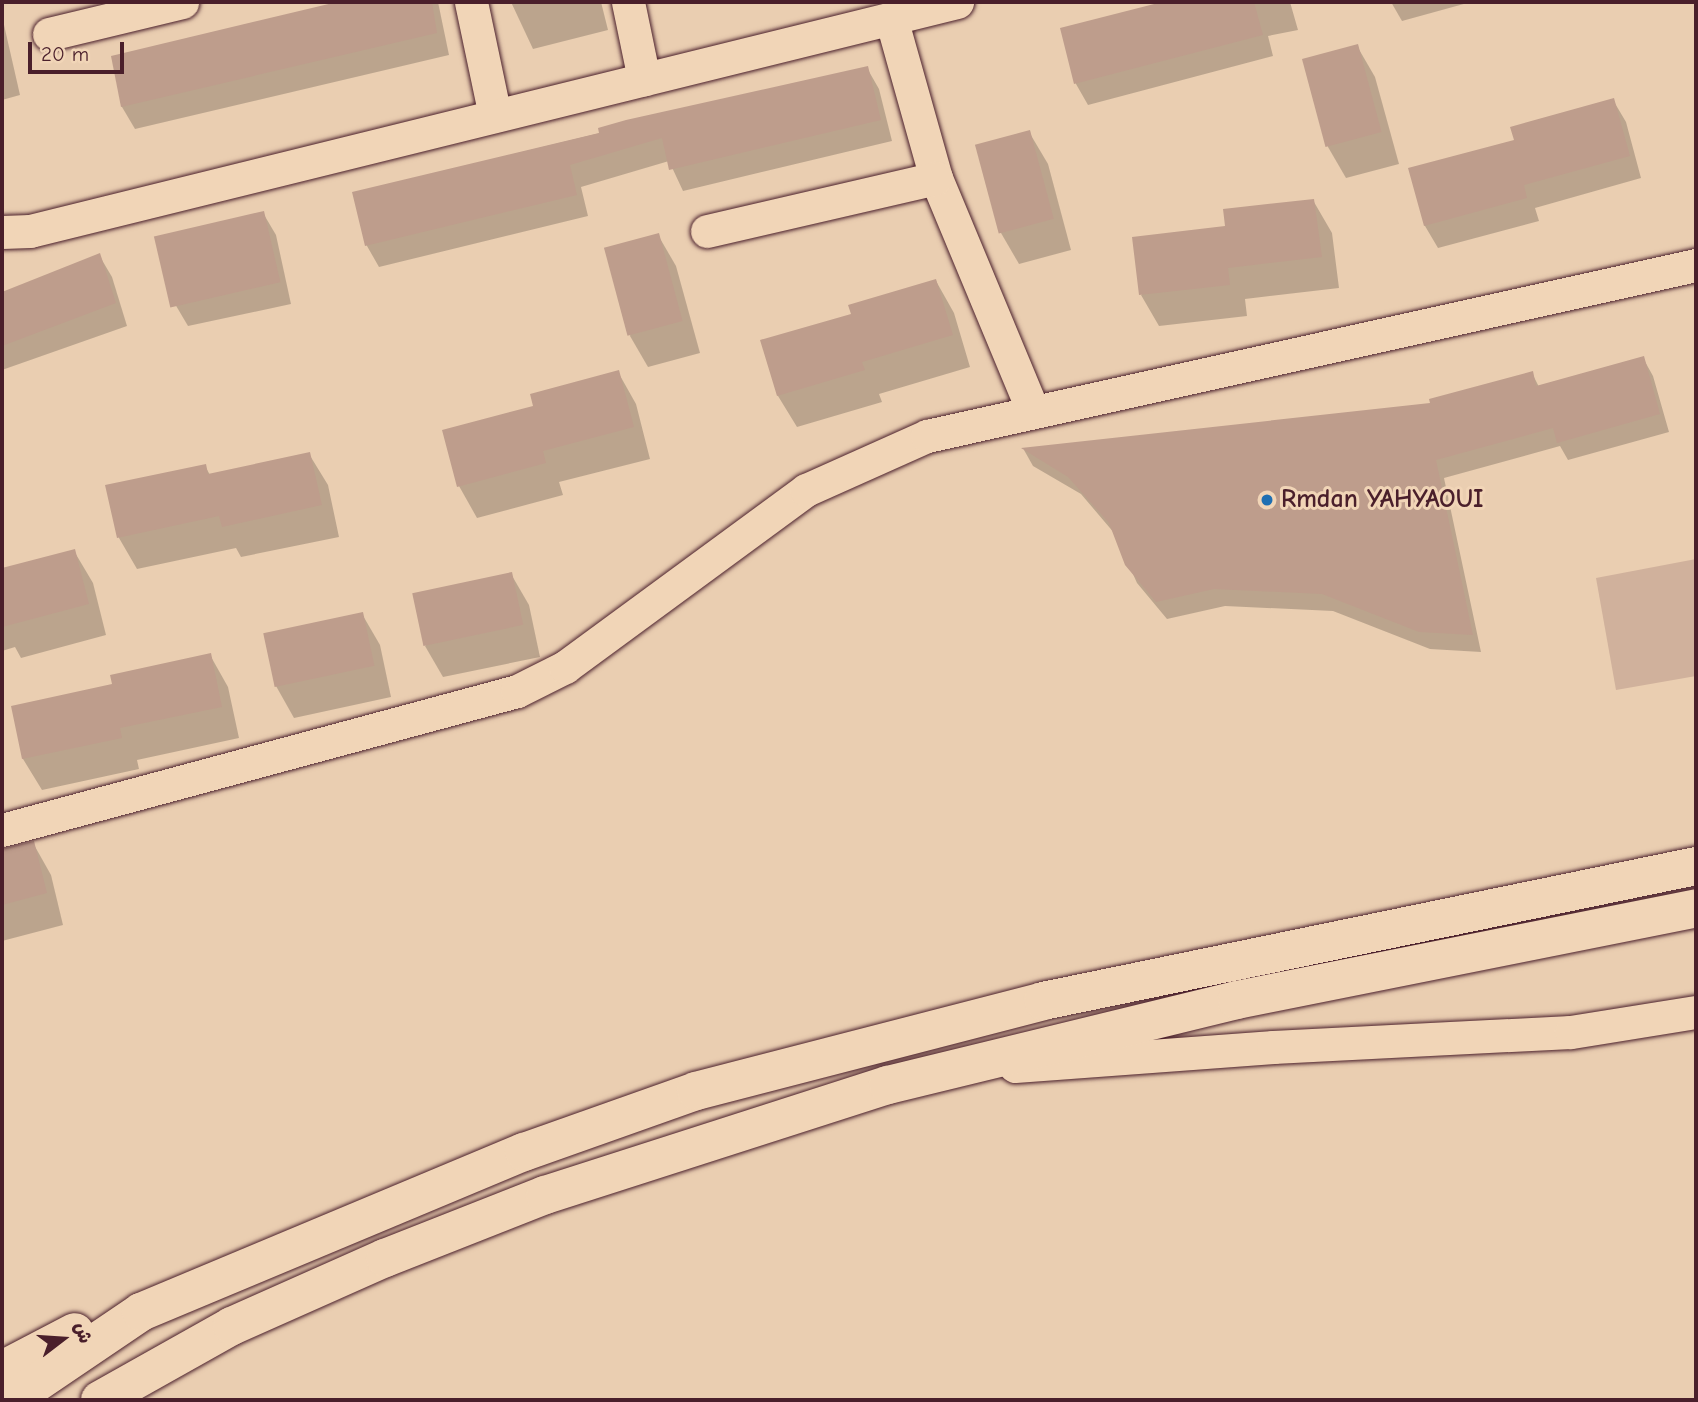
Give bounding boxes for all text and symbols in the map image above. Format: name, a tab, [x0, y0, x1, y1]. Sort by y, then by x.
scale bar	[32, 28, 128, 72]
text: 20 m	[41, 42, 89, 66]
place label: Rmdan YAHYAOUI	[1281, 484, 1484, 516]
marker: Rmdan YAHYAOUI	[1259, 492, 1275, 508]
north arrow	[28, 1304, 98, 1374]
text: ش	[70, 1320, 97, 1346]

